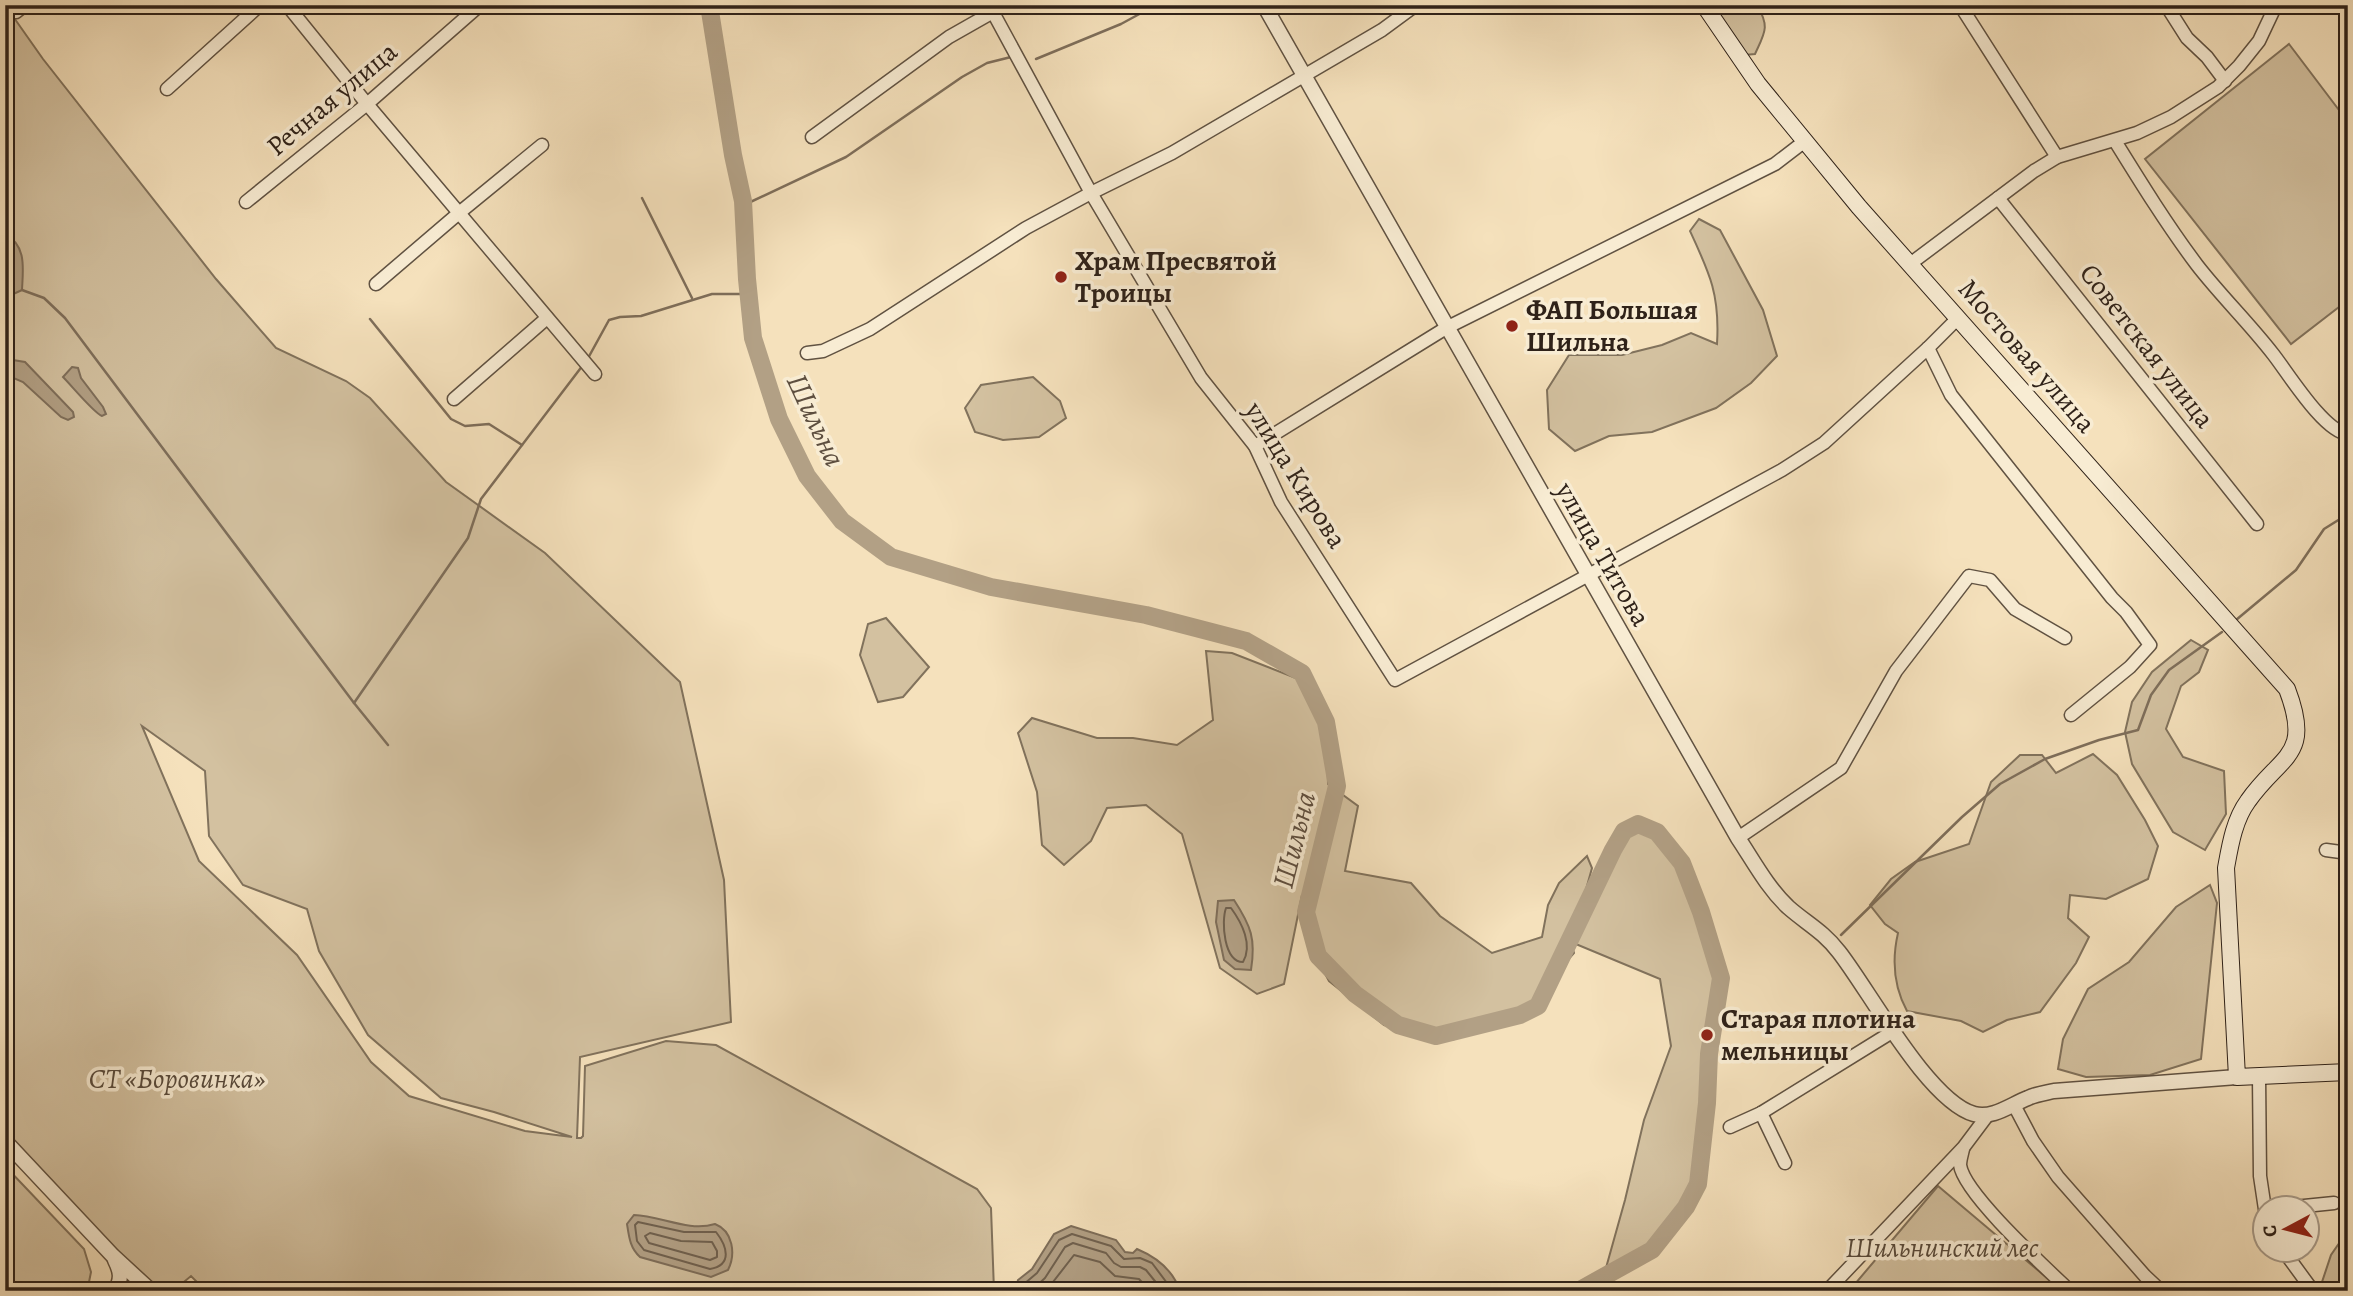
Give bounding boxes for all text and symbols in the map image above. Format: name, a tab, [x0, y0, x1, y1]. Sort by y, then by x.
street label: Речная улица	[258, 33, 406, 165]
place label: Храм Пресвятой Троицы	[1075, 242, 1277, 312]
street label: Советская улица	[2071, 256, 2223, 436]
marker: Храм Пресвятой Троицы	[1053, 269, 1069, 285]
street label: Мостовая улица	[1949, 271, 2105, 441]
place label: ФАП Большая Шильна	[1526, 291, 1698, 361]
marker: ФАП Большая Шильна	[1504, 318, 1520, 334]
water label: Шильна	[777, 367, 855, 473]
street label: улица Кирова	[1235, 394, 1356, 556]
street label: улица Титова	[1546, 474, 1660, 633]
water label: Шильна	[1263, 787, 1325, 893]
place label: Старая плотина мельницы	[1721, 1000, 1916, 1070]
marker: Старая плотина мельницы	[1699, 1027, 1715, 1043]
park label: СТ «Боровинка»	[89, 1060, 265, 1098]
north arrow	[2252, 1194, 2322, 1264]
text: С	[2257, 1224, 2284, 1238]
park label: Шильнинский лес	[1845, 1229, 2039, 1267]

